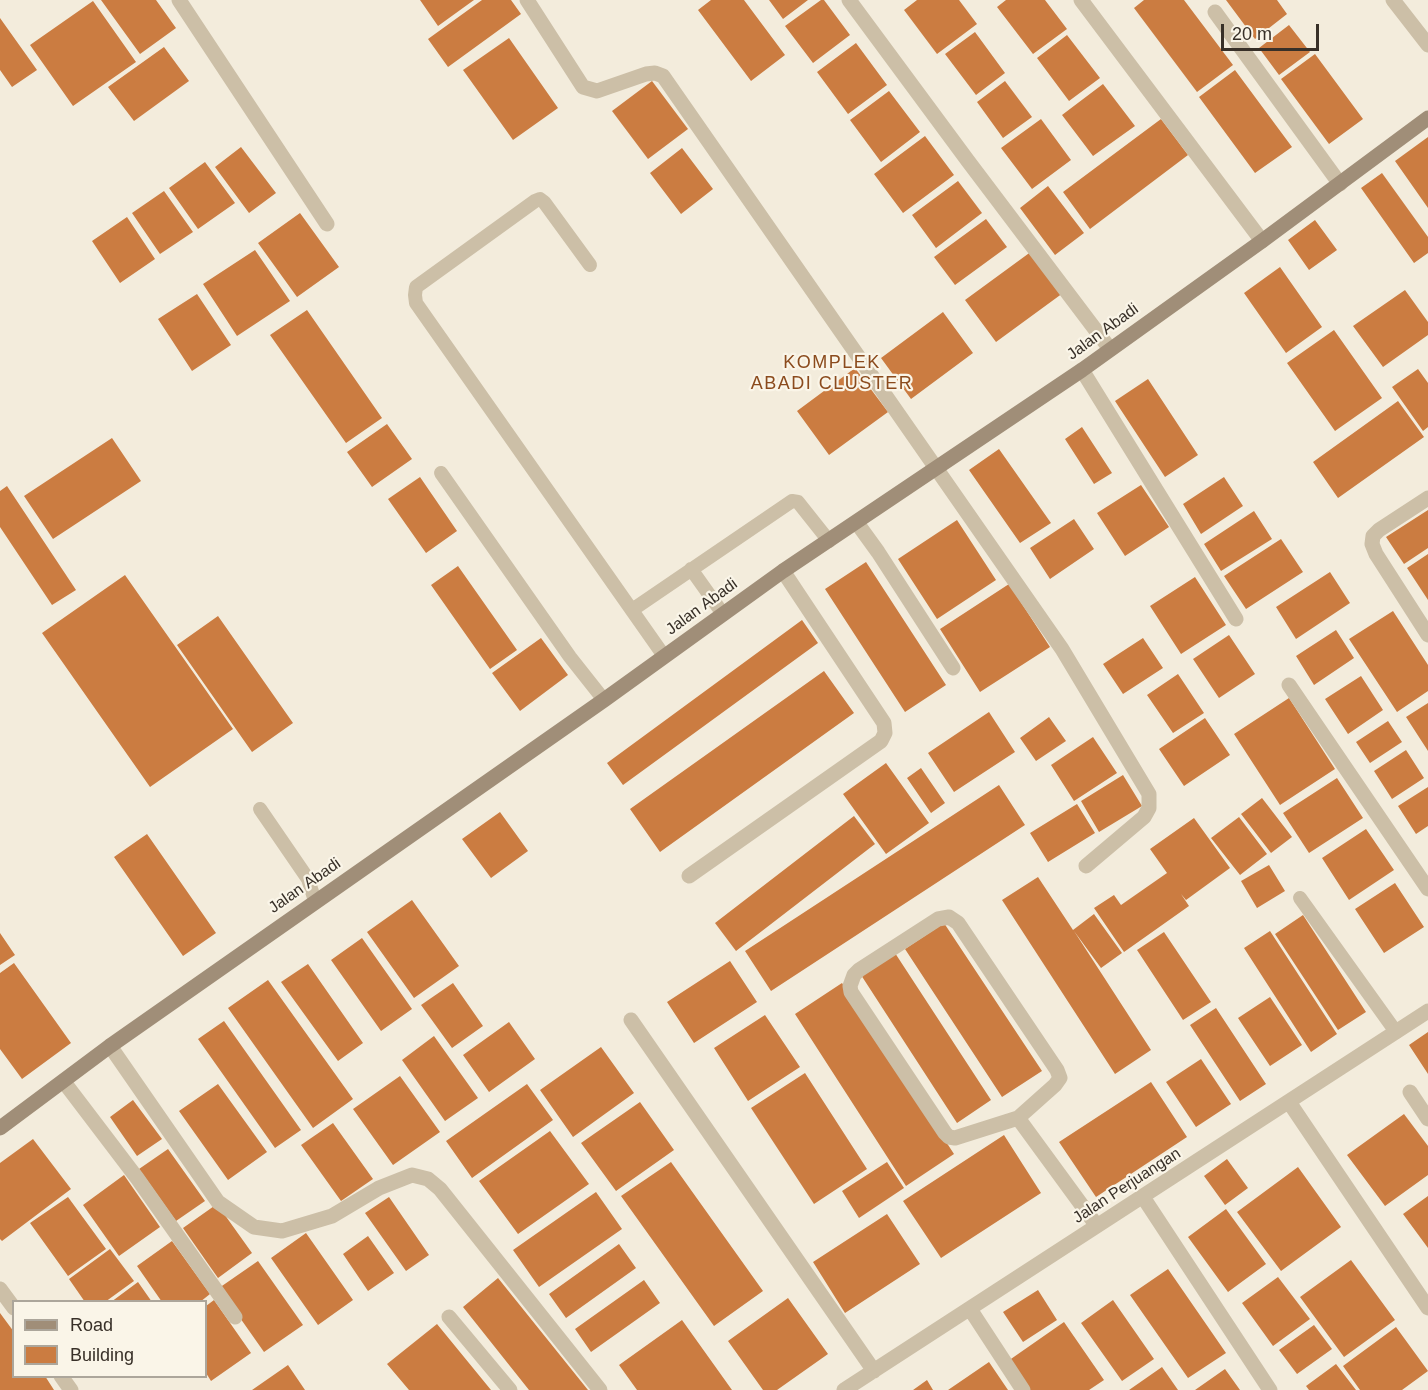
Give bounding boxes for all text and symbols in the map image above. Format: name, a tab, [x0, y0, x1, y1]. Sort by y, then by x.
scale bar	[1224, 12, 1322, 50]
text: 20 m	[1232, 24, 1272, 44]
street label: Jalan Abadi	[1064, 300, 1142, 364]
district label: KOMPLEK ABADI CLUSTER	[751, 352, 913, 394]
street label: Jalan Abadi	[663, 575, 741, 639]
street label: Jalan Abadi	[265, 854, 345, 918]
street label: Jalan Perjuangan	[1070, 1144, 1184, 1228]
legend	[12, 1300, 207, 1378]
text: Road	[70, 1315, 113, 1335]
text: Building	[70, 1345, 134, 1365]

